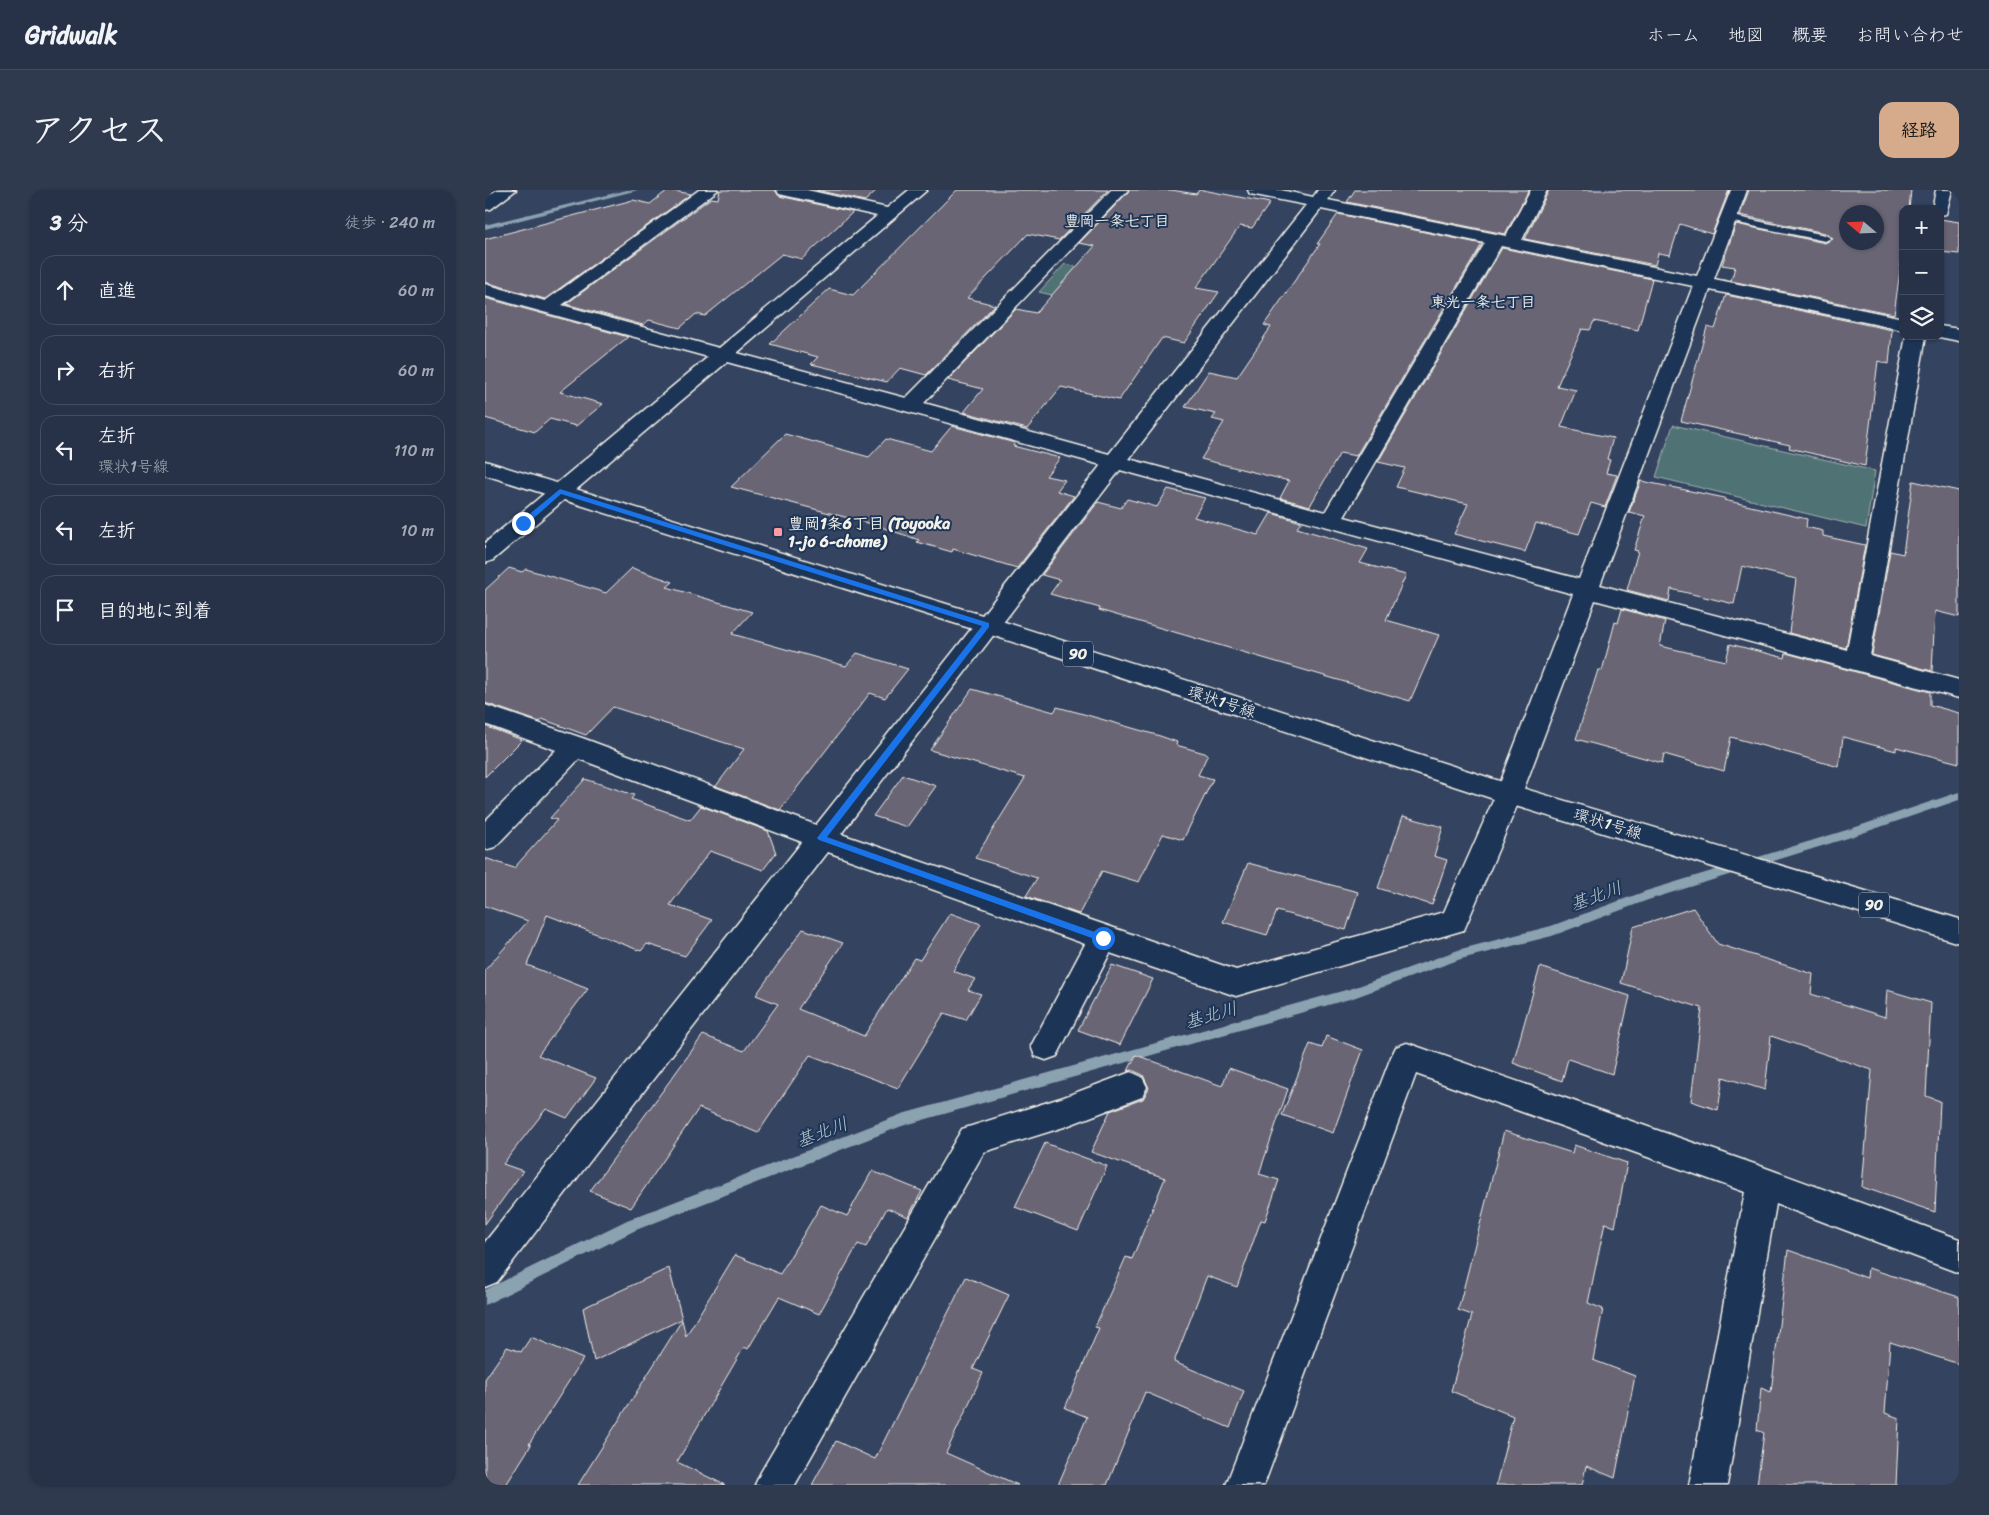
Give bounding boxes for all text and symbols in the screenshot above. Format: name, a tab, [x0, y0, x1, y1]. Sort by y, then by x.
text: Gridwalk	[25, 14, 117, 56]
text: ホーム	[1647, 19, 1700, 51]
text: 地図	[1728, 19, 1764, 51]
text: 概要	[1792, 19, 1828, 51]
text: お問い合わせ	[1856, 19, 1964, 51]
text: アクセス	[30, 99, 168, 161]
button: 経路	[1879, 102, 1959, 158]
text: 3 分	[50, 204, 88, 242]
north arrow	[1839, 205, 1884, 250]
map controls	[1899, 205, 1944, 340]
button: +	[1899, 205, 1944, 250]
text: 徒歩 · 240 m	[345, 208, 435, 237]
district label: 豊岡一条七丁目	[1064, 208, 1170, 234]
button: −	[1899, 250, 1944, 295]
text: 直進	[98, 274, 136, 307]
icon: ahead	[51, 276, 79, 304]
text: 60 m	[398, 276, 434, 305]
district label: 東光一条七丁目	[1430, 289, 1536, 315]
button: layers	[1899, 295, 1944, 340]
text: 右折	[98, 354, 136, 387]
icon: right	[51, 356, 79, 384]
text: 60 m	[398, 356, 434, 385]
text: 左折	[98, 419, 136, 452]
icon: left	[51, 436, 79, 464]
text: 110 m	[394, 436, 434, 465]
text: 環状1号線	[98, 452, 169, 481]
place label: 豊岡1条6丁目 (Toyooka 1-jo 6-chome)	[788, 509, 950, 556]
route end	[512, 512, 535, 535]
text: 左折	[98, 514, 136, 547]
icon: left	[51, 516, 79, 544]
text: 10 m	[401, 516, 434, 545]
marker: 豊岡1条6丁目 (Toyooka 1-jo 6-chome)	[772, 526, 784, 538]
text: 目的地に到着	[98, 594, 212, 627]
icon: arrive	[51, 596, 79, 624]
road number: 90	[1063, 642, 1093, 666]
street label: 環状1号線	[1184, 677, 1260, 726]
street label: 環状1号線	[1570, 799, 1646, 848]
water label: 基北川	[1565, 872, 1627, 920]
road number: 90	[1859, 892, 1889, 918]
route start	[1092, 927, 1115, 950]
water label: 基北川	[1181, 992, 1241, 1038]
water label: 基北川	[791, 1107, 853, 1157]

